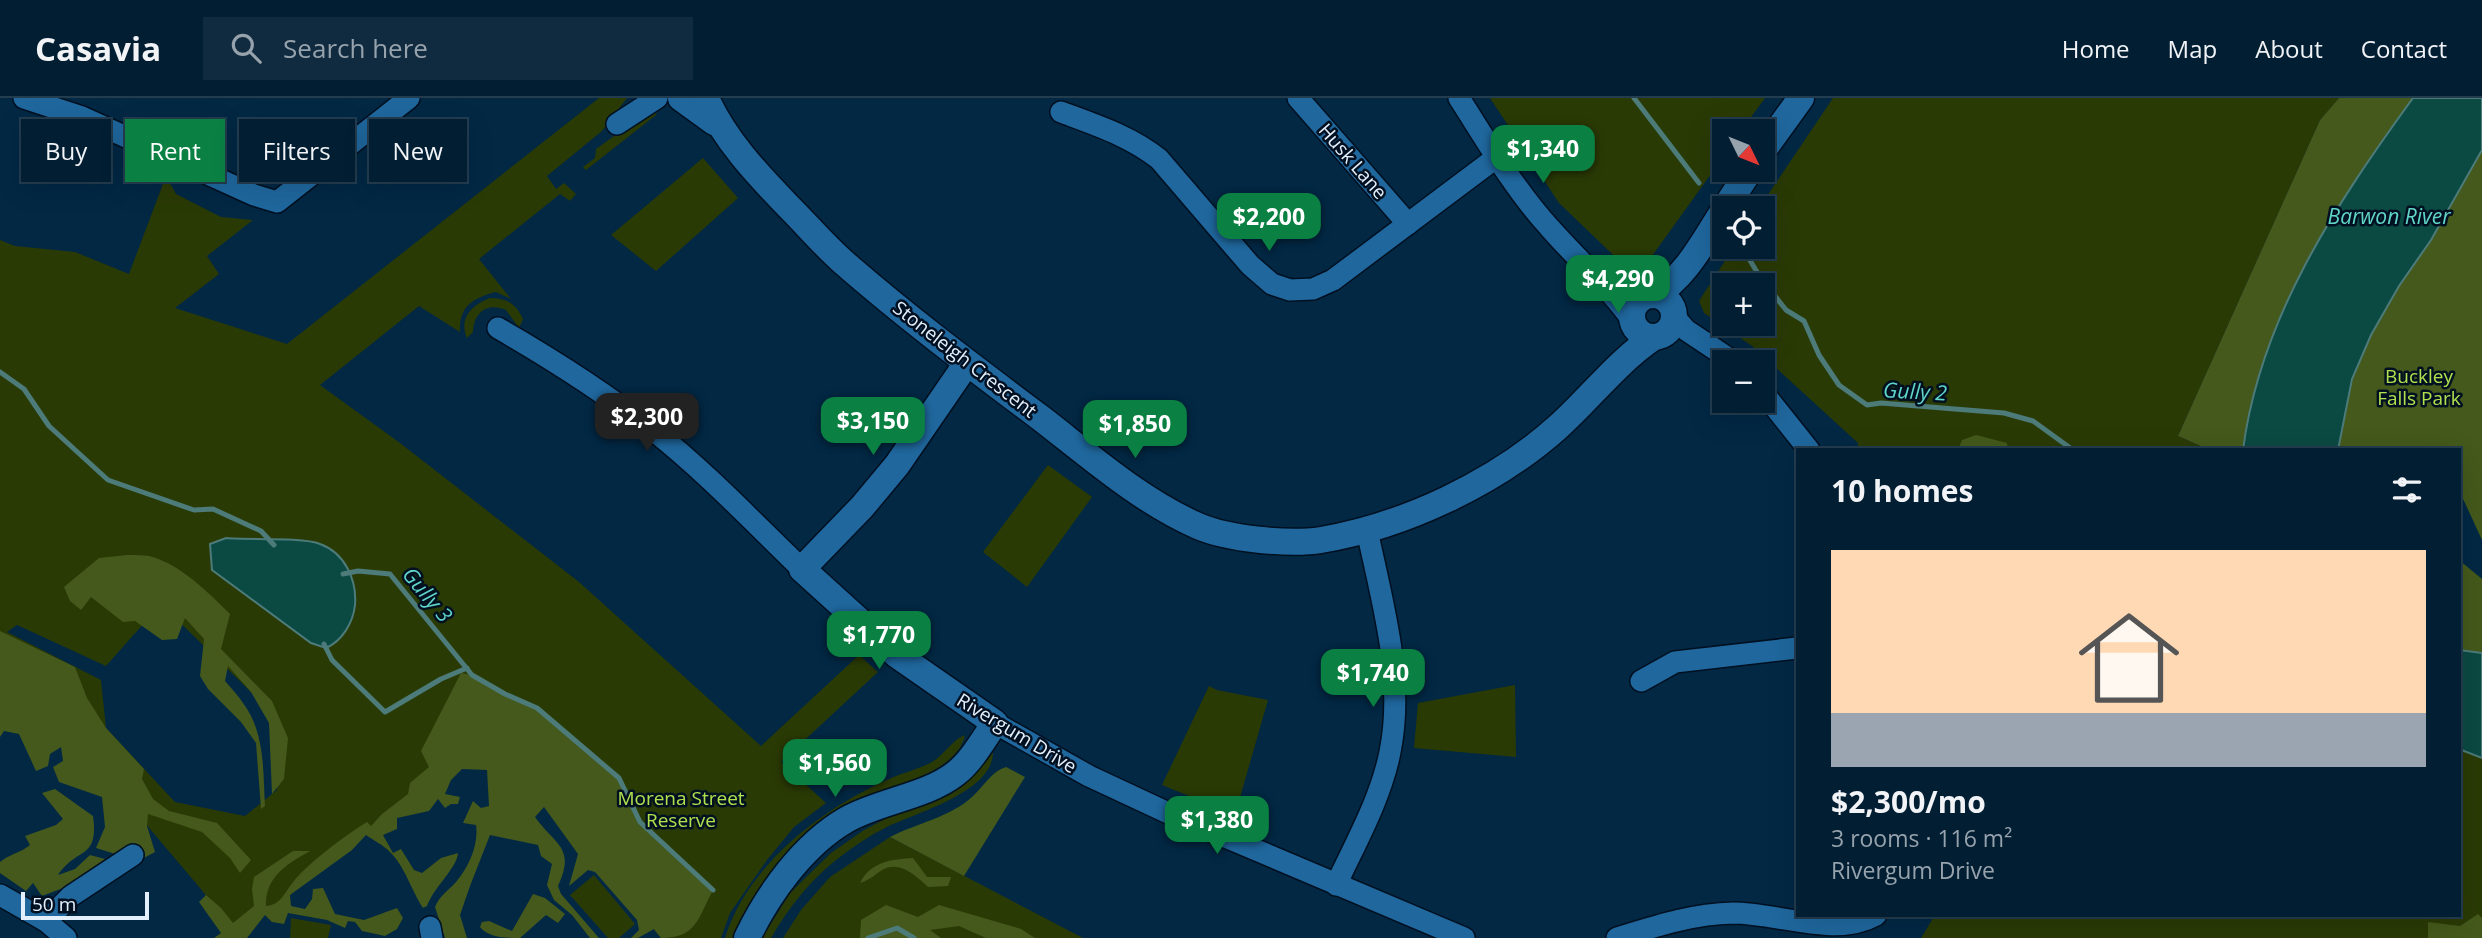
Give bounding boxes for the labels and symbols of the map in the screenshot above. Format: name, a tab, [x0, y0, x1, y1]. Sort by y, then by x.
street label: Husk Lane	[1313, 118, 1393, 204]
north arrow	[1712, 119, 1774, 182]
pin: $1,340	[1486, 126, 1600, 185]
pin: $2,200	[1212, 194, 1326, 253]
water label: Barwon River	[2328, 202, 2451, 230]
pin: $4,290	[1561, 256, 1675, 315]
street label: Stoneleigh Crescent	[888, 295, 1042, 423]
park label: Buckley Falls Park	[2377, 363, 2461, 411]
water label: Gully 2	[1883, 375, 1948, 407]
pin: $2,300	[590, 394, 704, 453]
pin: $3,150	[816, 398, 930, 457]
pin: $1,850	[1078, 400, 1192, 460]
water label: Gully 3	[397, 561, 459, 628]
pin: $1,770	[822, 612, 936, 671]
pin: $1,740	[1316, 650, 1430, 709]
street label: Rivergum Drive	[952, 687, 1082, 779]
pin: $1,560	[778, 740, 892, 799]
park label: Morena Street Reserve	[617, 785, 745, 833]
pin: $1,380	[1160, 796, 1274, 856]
scale bar	[21, 889, 149, 921]

